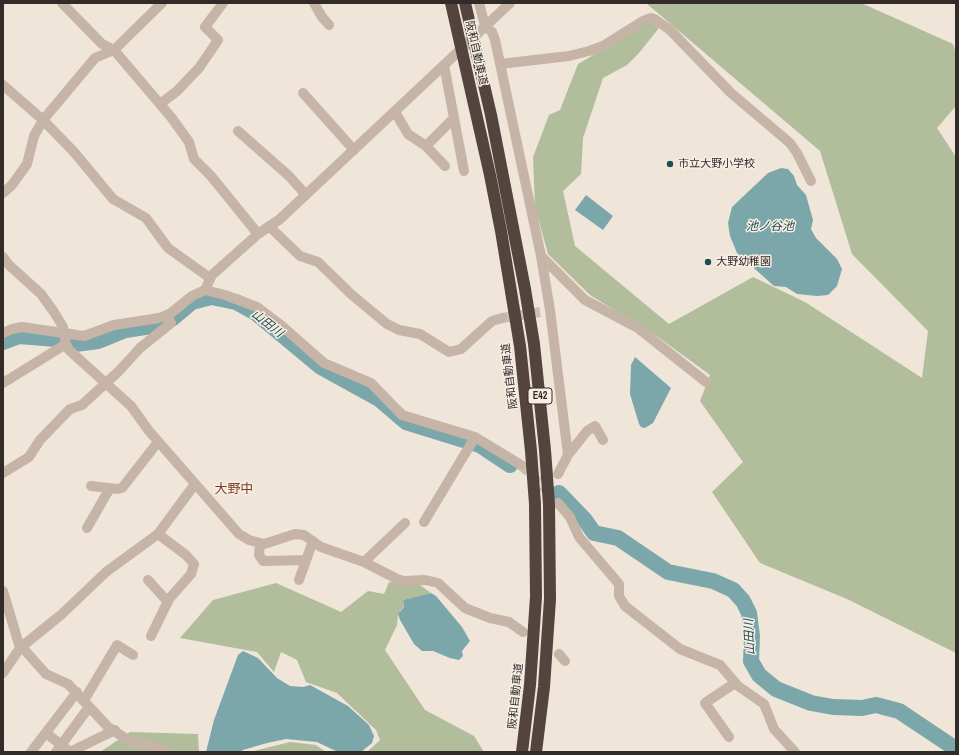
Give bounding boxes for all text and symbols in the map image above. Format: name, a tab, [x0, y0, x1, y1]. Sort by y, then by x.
street label: 阪和自動車道	[462, 19, 490, 87]
place label: 市立大野小学校	[678, 157, 755, 171]
marker: 市立大野小学校	[665, 159, 675, 169]
water label: 池ノ谷池	[746, 220, 794, 234]
place label: 大野幼稚園	[716, 255, 771, 269]
marker: 大野幼稚園	[703, 257, 713, 267]
water label: 山田川	[248, 307, 286, 341]
street label: 阪和自動車道	[499, 342, 521, 410]
road number: E42	[528, 388, 552, 404]
district label: 大野中	[215, 482, 253, 498]
water label: 山田川	[742, 619, 758, 655]
street label: 阪和自動車道	[506, 662, 526, 730]

